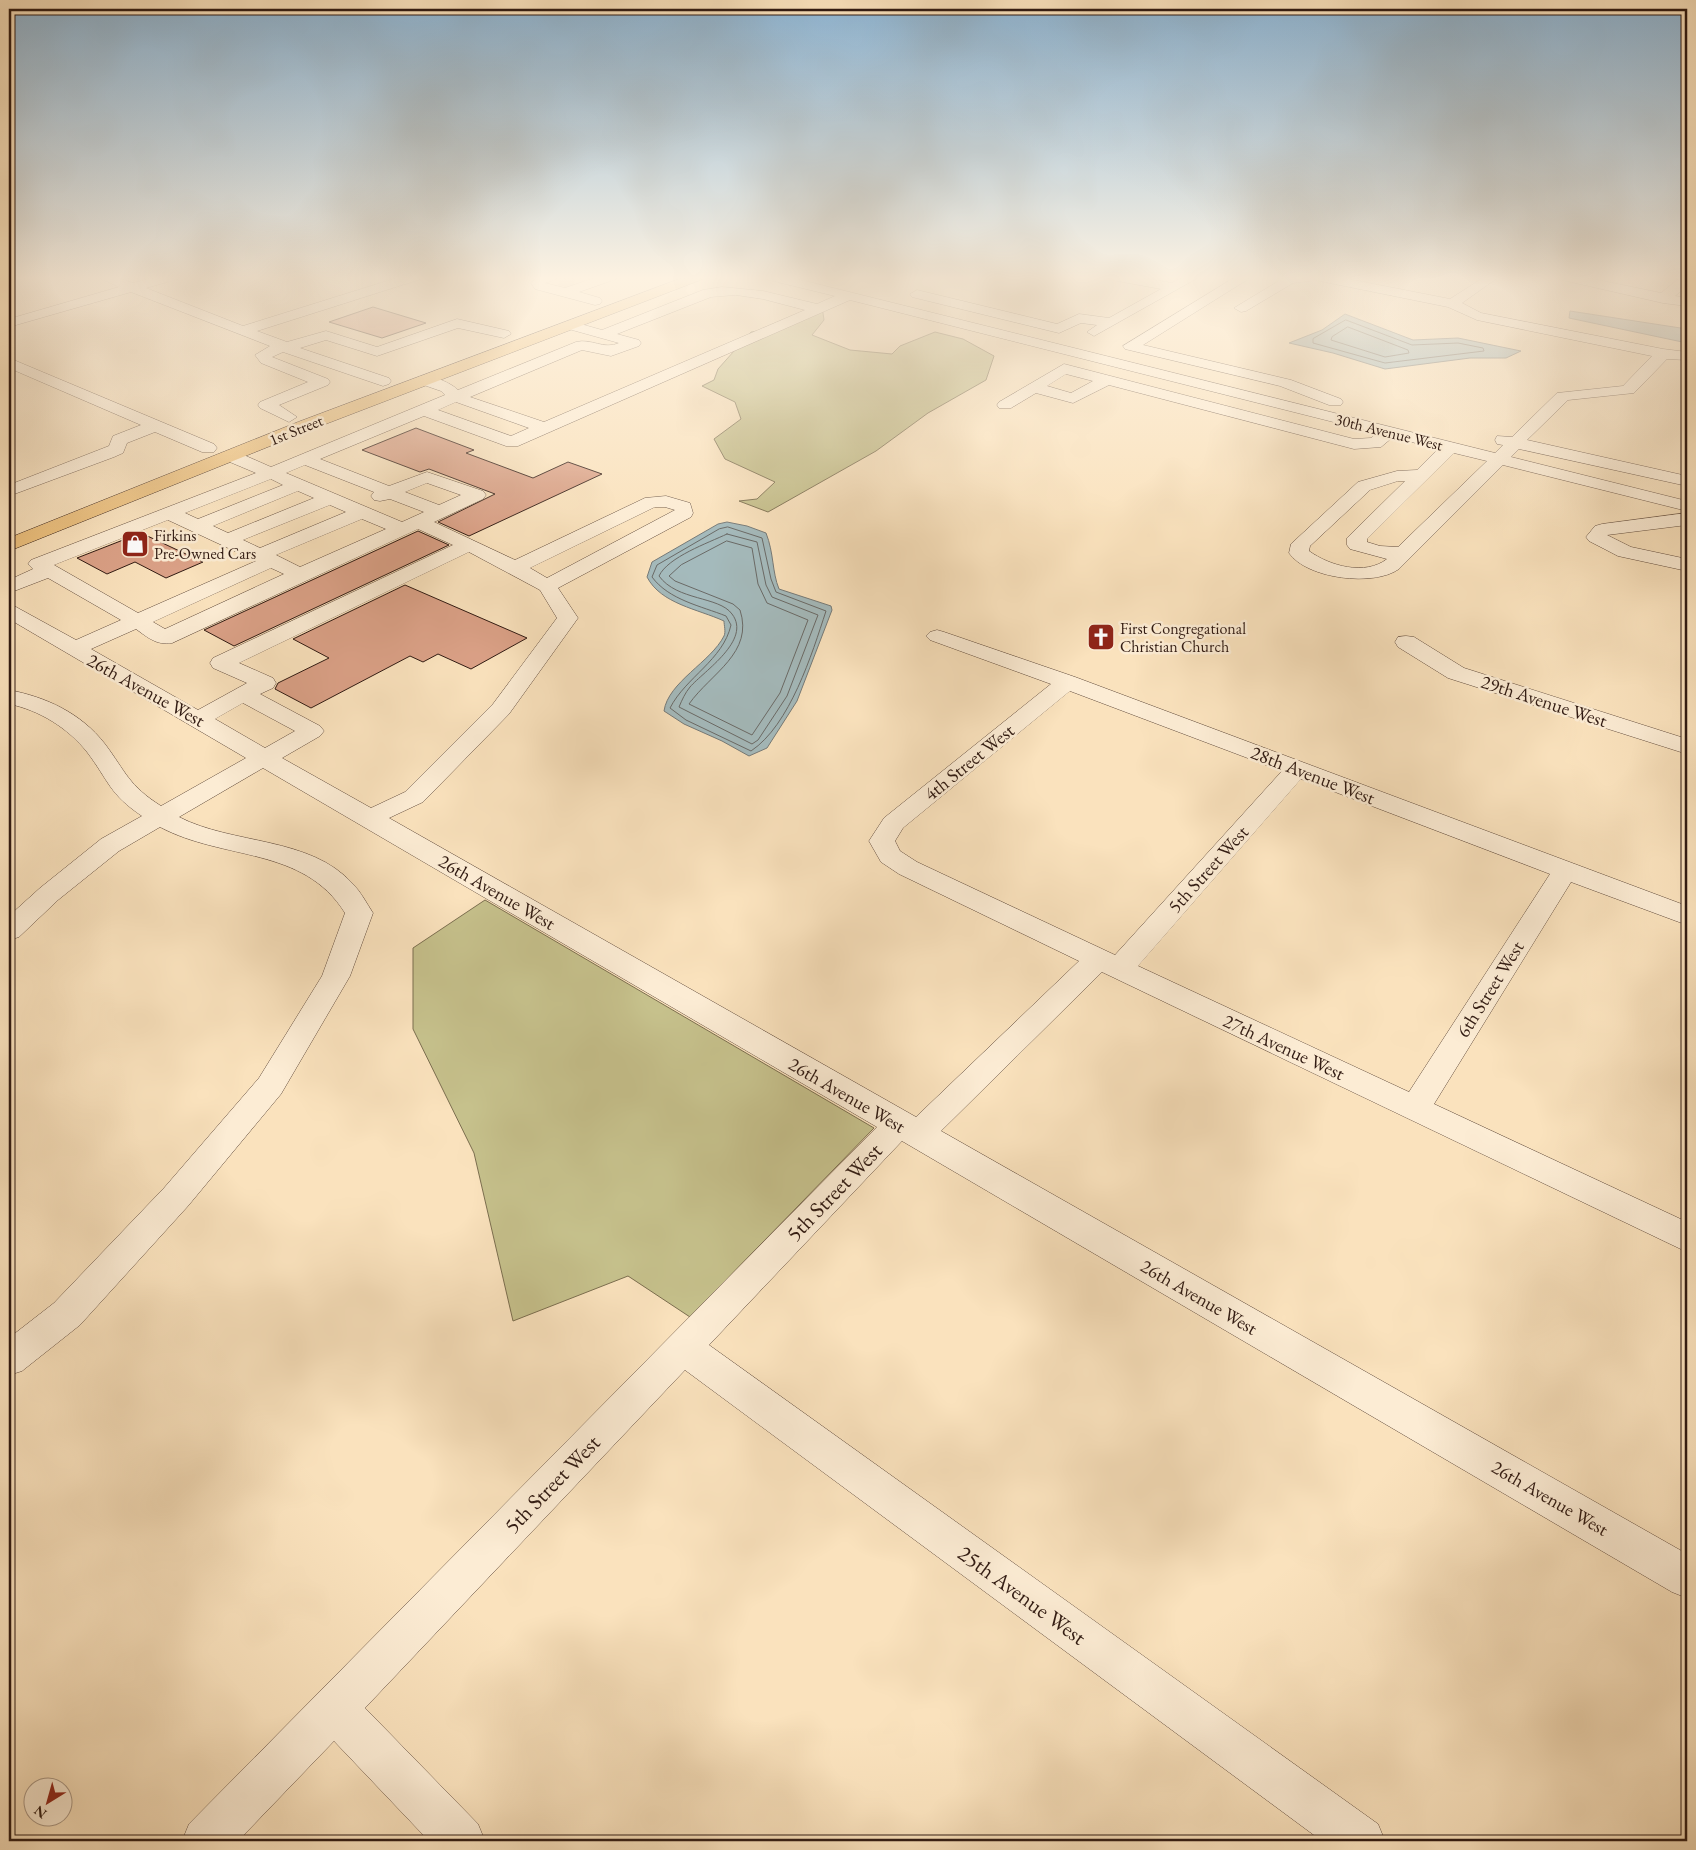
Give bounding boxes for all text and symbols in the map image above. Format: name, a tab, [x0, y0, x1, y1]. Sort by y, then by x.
street label: 30th Avenue West	[1333, 408, 1445, 456]
street label: 1st Street	[266, 410, 326, 450]
place label: Firkins Pre-Owned Cars	[154, 525, 256, 564]
shop icon: Firkins Pre-Owned Cars	[120, 529, 150, 559]
place label: First Congregational Christian Church	[1120, 618, 1246, 657]
church icon: First Congregational Christian Church	[1086, 622, 1116, 652]
street label: 26th Avenue West	[83, 647, 209, 733]
street label: 29th Avenue West	[1478, 669, 1610, 733]
street label: 4th Street West	[919, 718, 1019, 806]
street label: 28th Avenue West	[1247, 740, 1379, 810]
street label: 5th Street West	[1162, 820, 1254, 918]
street label: 26th Avenue West	[434, 848, 560, 936]
street label: 6th Street West	[1450, 936, 1530, 1042]
street label: 27th Avenue West	[1219, 1008, 1349, 1086]
street label: 26th Avenue West	[784, 1051, 910, 1139]
street label: 5th Street West	[780, 1136, 888, 1248]
street label: 26th Avenue West	[1136, 1253, 1262, 1341]
street label: 5th Street West	[498, 1428, 606, 1540]
street label: 26th Avenue West	[1487, 1454, 1613, 1542]
street label: 25th Avenue West	[952, 1539, 1092, 1651]
north arrow	[22, 1778, 72, 1828]
text: N	[30, 1801, 50, 1823]

